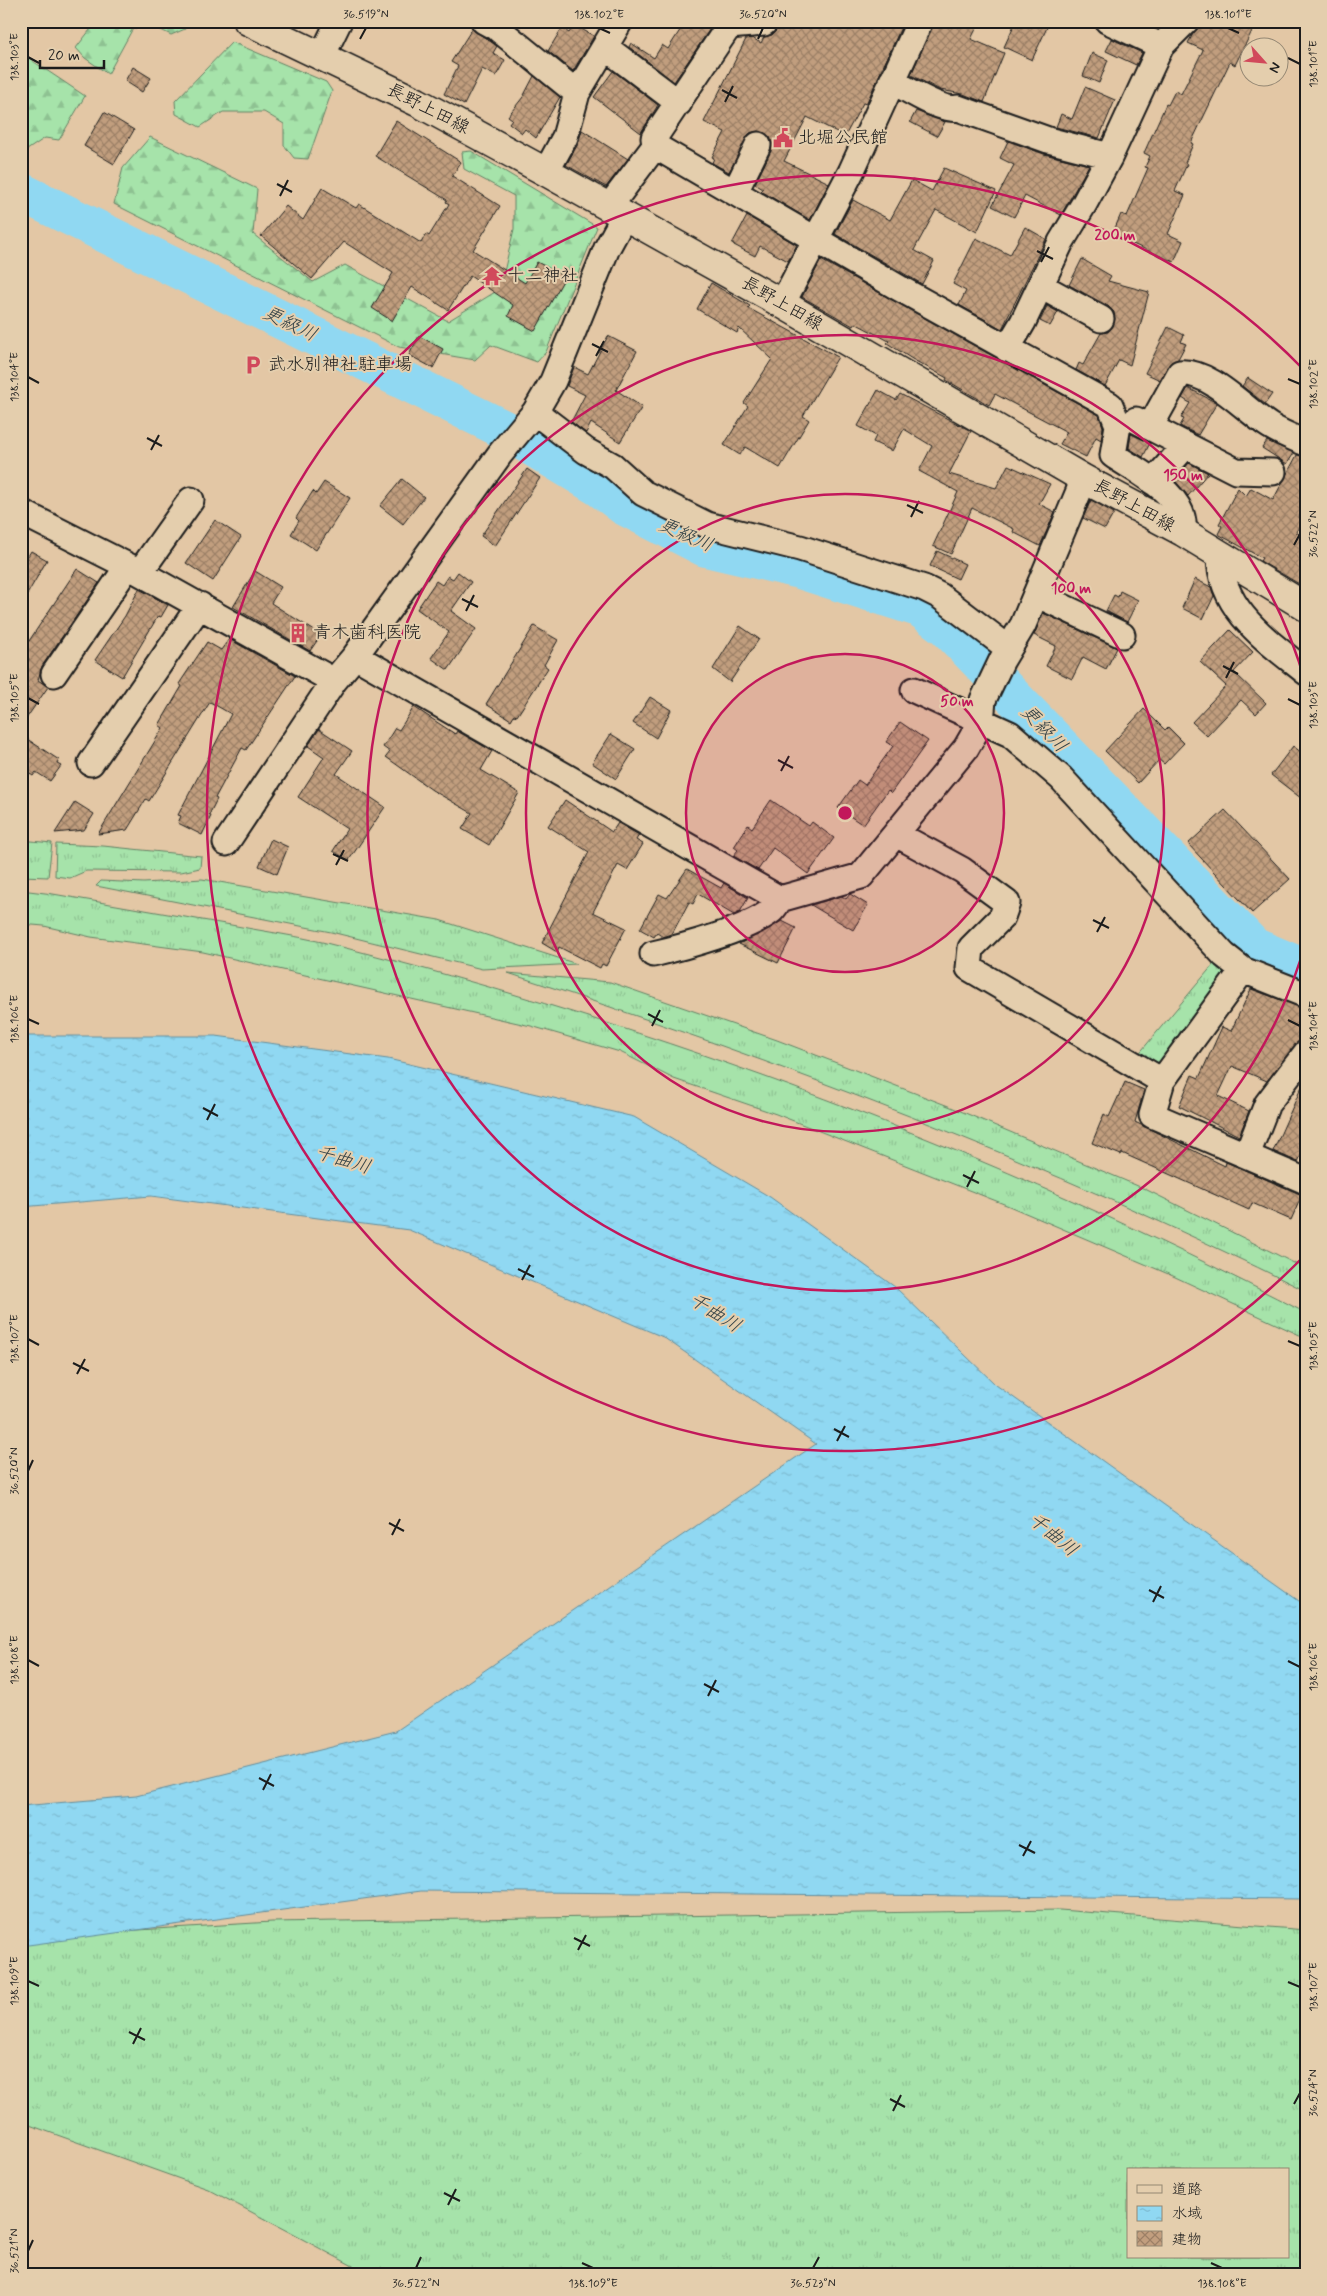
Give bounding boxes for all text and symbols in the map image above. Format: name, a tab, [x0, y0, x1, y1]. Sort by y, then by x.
text: 36.519°N	[343, 7, 389, 23]
text: 138.102°E	[574, 7, 624, 23]
text: 36.520°N	[739, 7, 787, 23]
text: 138.101°E	[1204, 7, 1252, 23]
text: 138.103°E	[7, 33, 23, 81]
scale bar	[40, 38, 104, 70]
north arrow	[1240, 38, 1290, 88]
text: 138.101°E	[1306, 40, 1322, 88]
text: 20 m	[48, 46, 80, 66]
text: N	[1265, 59, 1285, 76]
street label: 長野上田線	[382, 78, 474, 140]
place label: 北堀公民館	[798, 126, 888, 150]
public building icon: 北堀公民館	[772, 127, 794, 149]
text: 200 m	[1095, 226, 1136, 246]
place label: 十二神社	[507, 264, 579, 288]
temple icon: 十二神社	[481, 265, 503, 287]
street label: 長野上田線	[737, 271, 827, 337]
water label: 更級川	[259, 300, 321, 348]
text: 138.104°E	[7, 352, 23, 402]
place label: 武水別神社駐車場	[268, 353, 412, 377]
parking icon: 武水別神社駐車場	[242, 354, 264, 376]
text: 138.102°E	[1306, 359, 1322, 409]
text: 150 m	[1163, 466, 1203, 486]
street label: 長野上田線	[1089, 474, 1179, 538]
text: 36.522°N	[1306, 510, 1322, 558]
water label: 更級川	[655, 512, 717, 558]
text: 100 m	[1051, 579, 1091, 599]
place label: 青木歯科医院	[313, 621, 421, 645]
building icon: 青木歯科医院	[287, 622, 309, 644]
text: 138.105°E	[7, 673, 23, 723]
text: 138.103°E	[1306, 681, 1322, 729]
text: 50 m	[940, 692, 974, 712]
water label: 更級川	[1015, 700, 1073, 758]
centre of rings	[836, 804, 854, 822]
text: 138.106°E	[7, 995, 23, 1043]
text: 138.104°E	[1306, 1001, 1322, 1051]
water label: 千曲川	[312, 1140, 374, 1180]
water label: 千曲川	[684, 1287, 746, 1339]
text: 138.107°E	[7, 1314, 23, 1364]
text: 138.105°E	[1306, 1321, 1322, 1371]
text: 36.520°N	[7, 1447, 23, 1495]
water label: 千曲川	[1023, 1507, 1083, 1563]
text: 138.108°E	[7, 1635, 23, 1685]
text: 138.106°E	[1306, 1643, 1322, 1691]
text: 138.109°E	[7, 1956, 23, 2006]
text: 138.107°E	[1306, 1962, 1322, 2012]
text: 36.524°N	[1306, 2069, 1322, 2117]
legend	[1127, 2168, 1290, 2258]
text: 道路	[1172, 2180, 1202, 2200]
text: 水域	[1172, 2204, 1202, 2224]
text: 36.521°N	[7, 2228, 23, 2274]
text: 建物	[1172, 2230, 1202, 2250]
text: 36.522°N	[392, 2276, 440, 2292]
text: 138.109°E	[568, 2276, 618, 2292]
text: 36.523°N	[790, 2276, 836, 2292]
text: 138.108°E	[1197, 2276, 1247, 2292]

